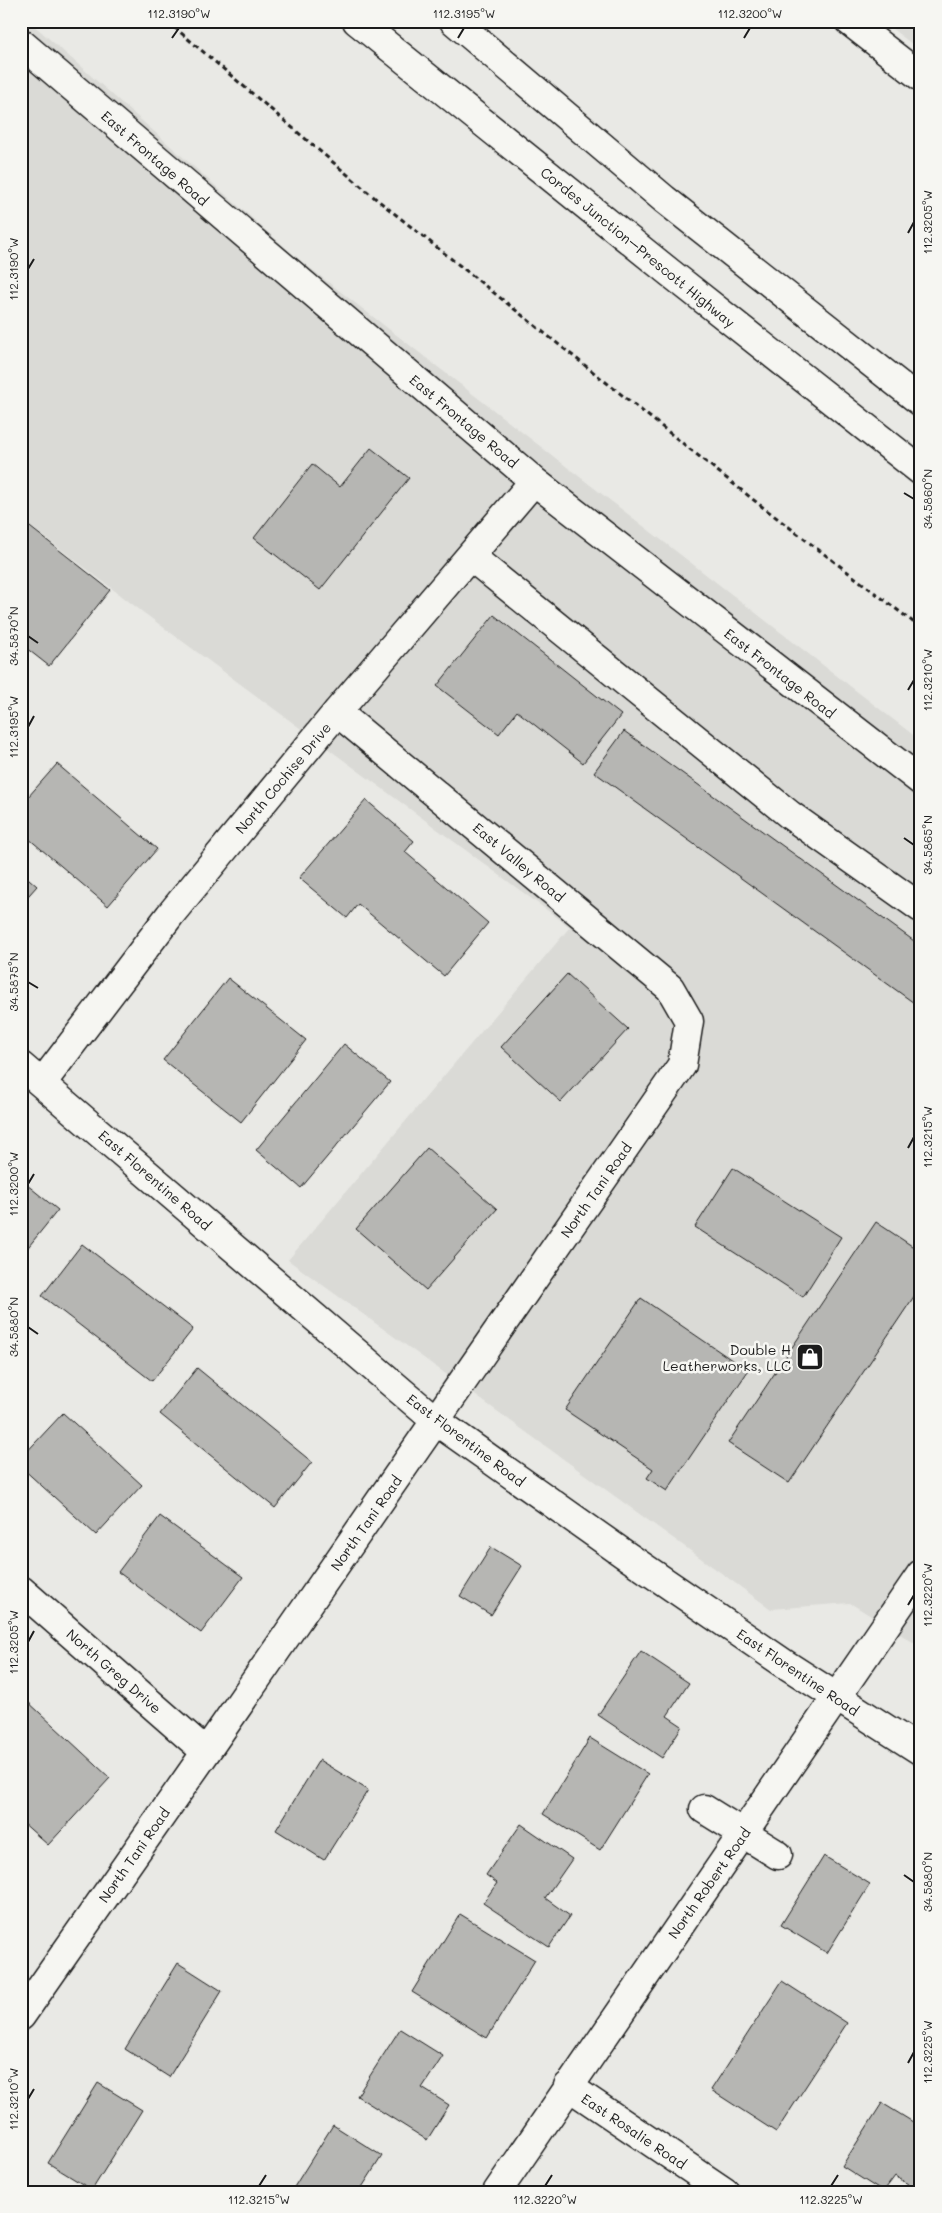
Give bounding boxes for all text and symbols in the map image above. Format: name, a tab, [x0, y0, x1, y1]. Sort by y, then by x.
text: 112.3190°W	[147, 5, 211, 21]
text: 112.3195°W	[433, 5, 495, 21]
text: 112.3200°W	[718, 5, 782, 21]
street label: East Frontage Road	[97, 106, 213, 210]
street label: Cordes Junction–Prescott Highway	[537, 163, 739, 331]
text: 112.3205°W	[919, 190, 935, 254]
text: 112.3190°W	[5, 237, 21, 301]
street label: East Frontage Road	[406, 370, 522, 472]
text: 34.5860°N	[919, 469, 935, 529]
text: 34.5870°N	[5, 606, 21, 666]
street label: East Frontage Road	[721, 624, 840, 722]
text: 112.3210°W	[919, 649, 935, 711]
text: 112.3195°W	[5, 696, 21, 758]
street label: North Cochise Drive	[231, 718, 335, 838]
text: 34.5865°N	[919, 815, 935, 875]
street label: East Valley Road	[469, 818, 569, 906]
text: 34.5875°N	[5, 952, 21, 1012]
text: 112.3215°W	[919, 1106, 935, 1168]
street label: East Florentine Road	[95, 1126, 215, 1234]
street label: North Tani Road	[556, 1139, 636, 1241]
text: 112.3200°W	[5, 1152, 21, 1216]
text: 34.5880°N	[5, 1297, 21, 1357]
place label: Double H Leatherworks, LLC	[663, 1340, 791, 1375]
shop icon: Double H Leatherworks, LLC	[795, 1342, 825, 1372]
street label: East Florentine Road	[403, 1389, 529, 1491]
street label: North Tani Road	[326, 1472, 406, 1574]
text: 112.3220°W	[919, 1563, 935, 1627]
text: 112.3205°W	[5, 1610, 21, 1674]
street label: East Florentine Road	[733, 1624, 863, 1720]
street label: North Greg Drive	[63, 1625, 165, 1717]
street label: North Tani Road	[94, 1804, 174, 1906]
street label: North Robert Road	[663, 1824, 755, 1942]
text: 34.5880°N	[919, 1852, 935, 1912]
text: 112.3225°W	[919, 2020, 935, 2084]
text: 112.3210°W	[5, 2068, 21, 2130]
street label: East Rosalie Road	[578, 2089, 690, 2173]
text: 112.3215°W	[228, 2191, 290, 2207]
text: 112.3220°W	[513, 2191, 577, 2207]
text: 112.3225°W	[799, 2191, 863, 2207]

